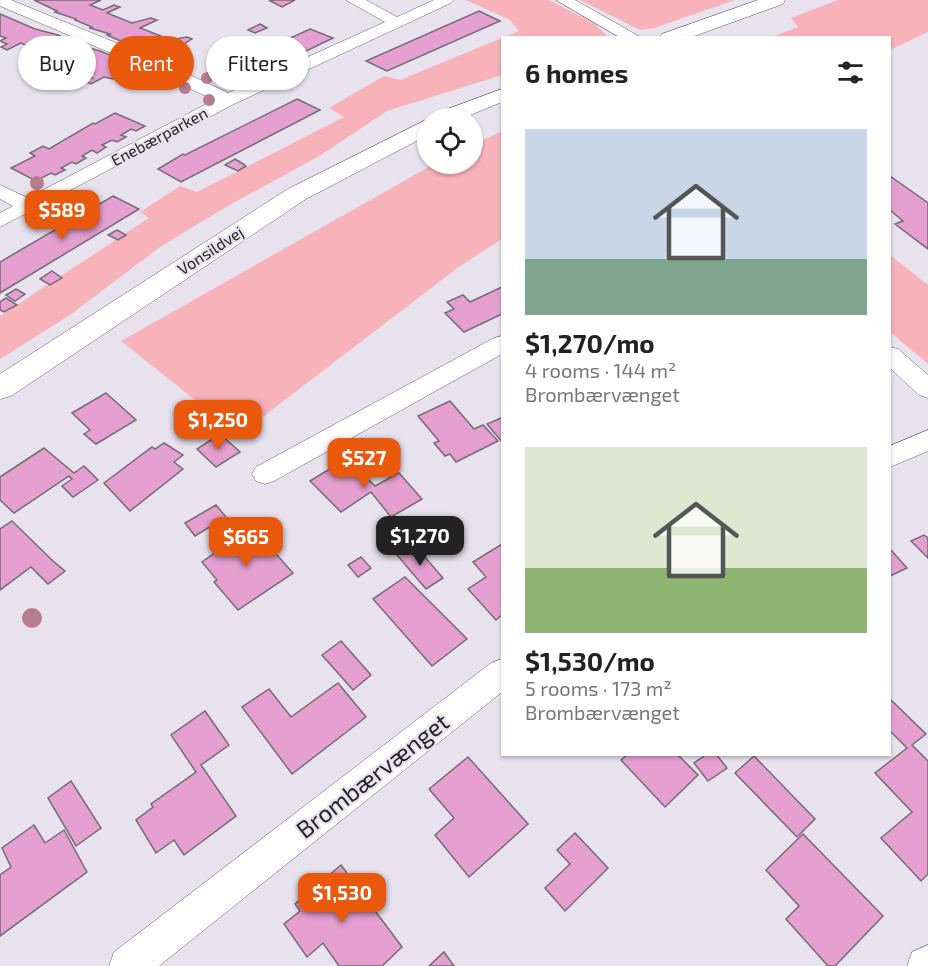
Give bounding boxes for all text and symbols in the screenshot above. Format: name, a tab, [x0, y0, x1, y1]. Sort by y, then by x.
chip: Buy	[18, 36, 96, 90]
chip: Rent	[108, 36, 194, 90]
chip: Filters	[206, 36, 309, 90]
icon: filters	[834, 56, 867, 89]
text: 6 homes	[525, 57, 628, 88]
street label: Enebærparken	[107, 103, 211, 169]
map controls	[417, 108, 483, 174]
button: locate	[417, 108, 483, 174]
icon: home	[642, 168, 750, 276]
pin: $589	[26, 190, 98, 241]
text: $589	[39, 197, 85, 221]
street label: Vonsildvej	[174, 222, 247, 279]
text: $1,270/mo	[525, 327, 655, 358]
text: 4 rooms · 144 m²	[525, 358, 676, 382]
text: Brombærvænget	[525, 382, 680, 406]
pin: $1,250	[169, 400, 267, 451]
text: $1,250	[188, 407, 248, 431]
pin: $527	[328, 438, 400, 489]
text: $527	[342, 445, 386, 469]
icon: home	[642, 486, 750, 594]
pin: $1,270	[371, 516, 469, 567]
pin: $665	[210, 517, 282, 568]
text: $1,270	[390, 523, 450, 547]
text: $665	[223, 524, 269, 548]
text: $1,530/mo	[525, 645, 655, 676]
text: 5 rooms · 173 m²	[525, 676, 672, 700]
text: Brombærvænget	[525, 700, 680, 724]
street label: Brombærvænget	[290, 706, 454, 844]
pin: $1,530	[293, 873, 391, 924]
text: $1,530	[312, 880, 372, 904]

